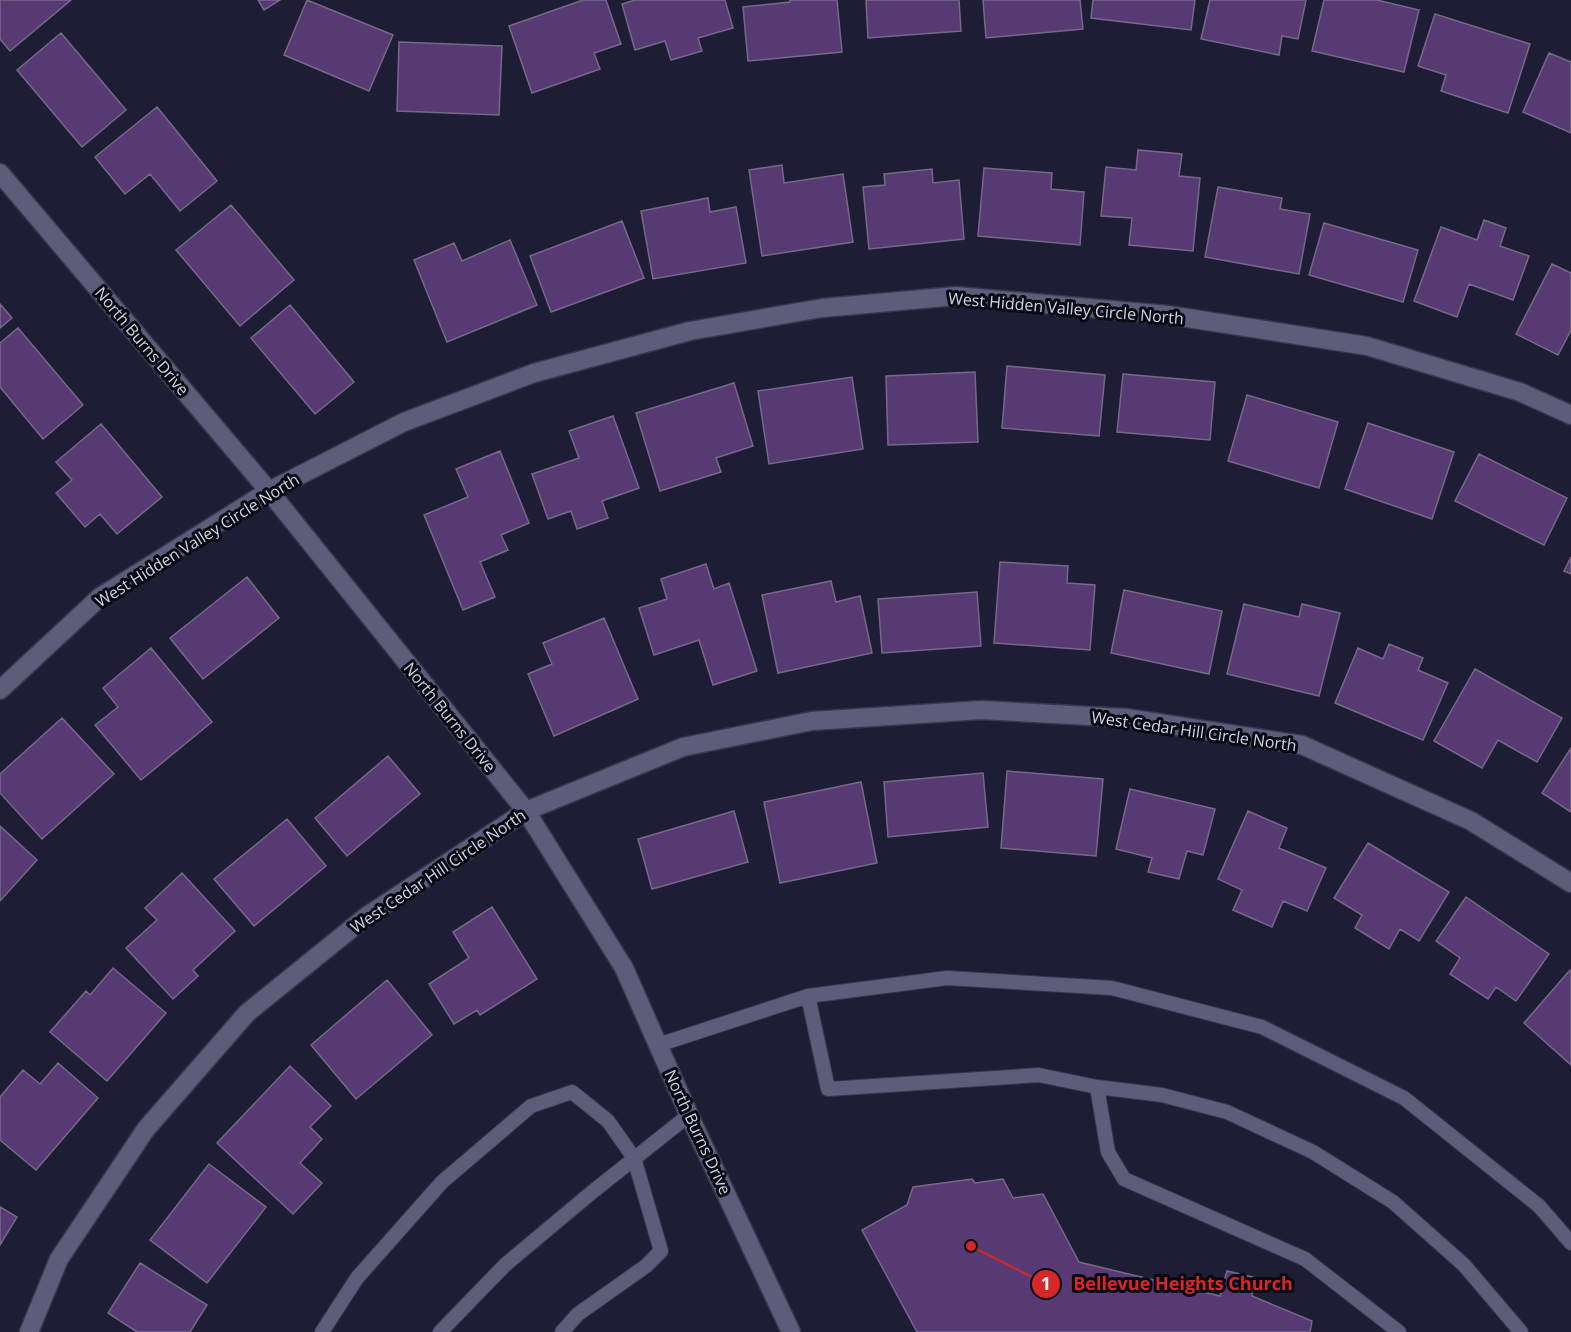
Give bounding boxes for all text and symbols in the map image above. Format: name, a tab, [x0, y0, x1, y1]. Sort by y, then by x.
street label: North Burns Drive	[90, 282, 194, 400]
street label: West Hidden Valley Circle North	[947, 287, 1185, 329]
street label: West Hidden Valley Circle North	[91, 468, 303, 612]
street label: North Burns Drive	[399, 657, 501, 777]
street label: West Cedar Hill Circle North	[1090, 706, 1298, 756]
street label: West Cedar Hill Circle North	[346, 804, 530, 938]
street label: North Burns Drive	[659, 1066, 737, 1198]
callout: Bellevue Heights Church	[1031, 1266, 1305, 1302]
text: 1	[1041, 1271, 1051, 1295]
text: Bellevue Heights Church	[1073, 1271, 1293, 1295]

